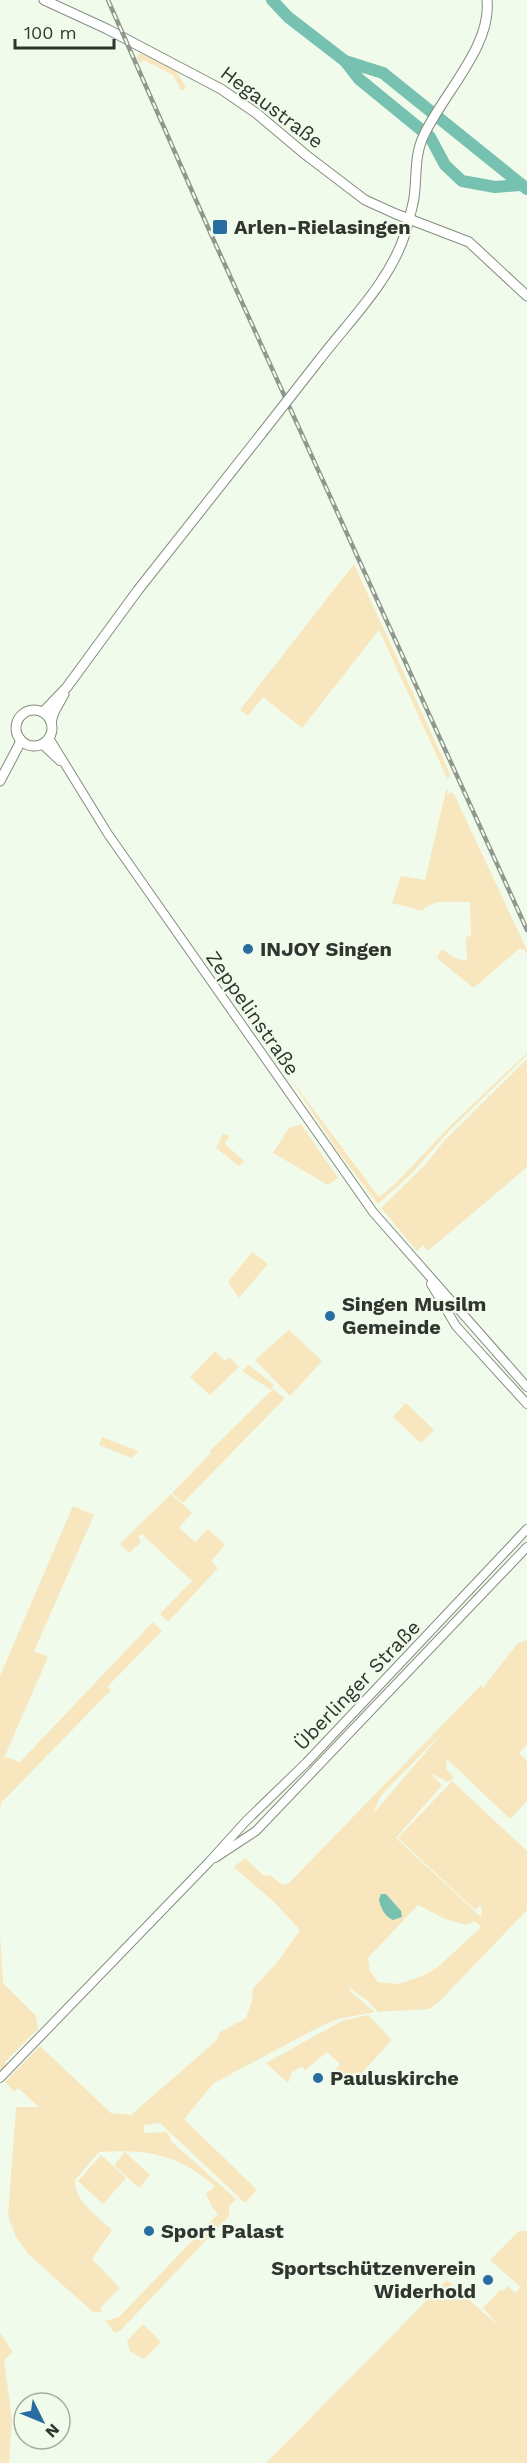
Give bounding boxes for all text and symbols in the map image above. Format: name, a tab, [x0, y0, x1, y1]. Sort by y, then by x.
scale bar	[15, 12, 114, 50]
text: 100 m	[24, 22, 77, 43]
street label: Hegaustraße	[216, 61, 328, 153]
place label: Arlen-Rielasingen	[234, 215, 411, 239]
marker: Arlen-Rielasingen	[211, 218, 229, 236]
place label: INJOY Singen	[260, 937, 392, 961]
marker: INJOY Singen	[241, 942, 255, 956]
street label: Zeppelinstraße	[201, 946, 305, 1080]
place label: Singen Musilm Gemeinde	[342, 1292, 486, 1339]
marker: Singen Musilm Gemeinde	[323, 1309, 337, 1323]
street label: Überlinger Straße	[289, 1615, 425, 1755]
place label: Pauluskirche	[330, 2066, 459, 2090]
marker: Pauluskirche	[311, 2071, 325, 2085]
place label: Sport Palast	[161, 2219, 284, 2243]
marker: Sport Palast	[142, 2224, 156, 2238]
place label: Sportschützenverein Widerhold	[271, 2256, 476, 2303]
marker: Sportschützenverein Widerhold	[481, 2273, 495, 2287]
north arrow	[12, 2391, 72, 2451]
text: N	[42, 2420, 64, 2442]

